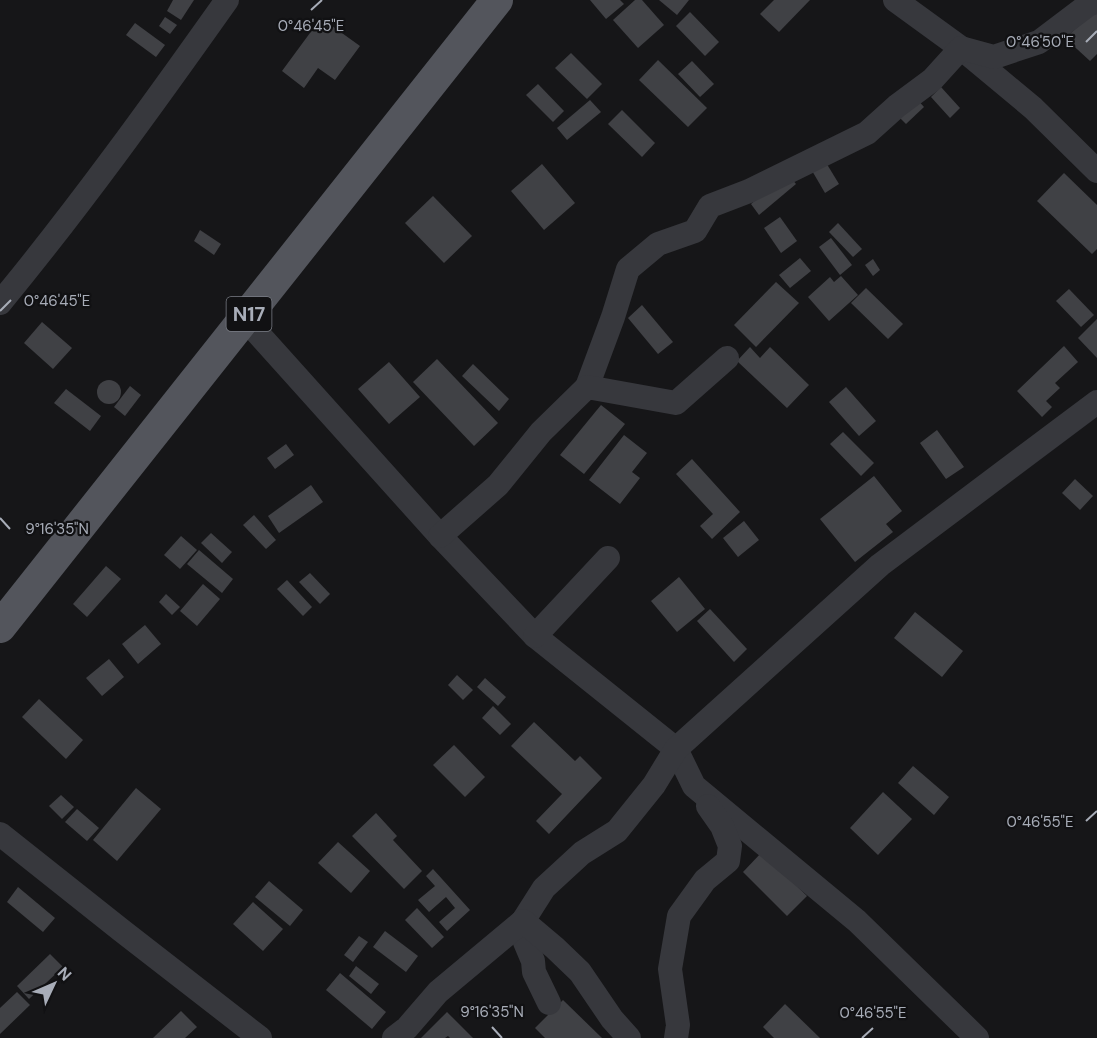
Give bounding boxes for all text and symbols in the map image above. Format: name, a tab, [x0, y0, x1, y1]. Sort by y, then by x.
text: 0°46'45"E	[278, 16, 344, 36]
text: 0°46'50"E	[1006, 32, 1074, 52]
text: 0°46'45"E	[24, 291, 90, 311]
road number: N17	[226, 297, 272, 331]
text: 9°16'35"N	[25, 519, 89, 539]
text: 0°46'55"E	[1007, 812, 1073, 832]
north arrow	[24, 954, 84, 1014]
text: N	[53, 962, 76, 985]
text: 9°16'35"N	[460, 1002, 524, 1022]
text: 0°46'55"E	[840, 1003, 906, 1023]

